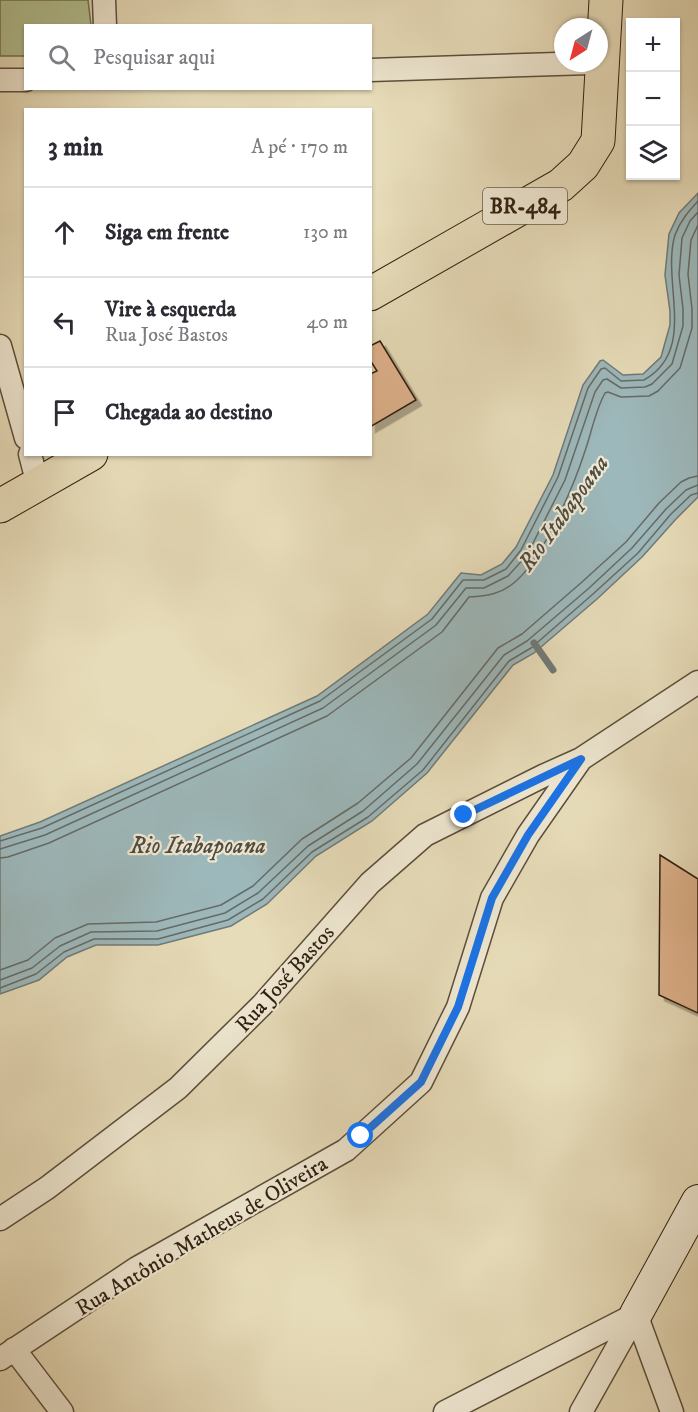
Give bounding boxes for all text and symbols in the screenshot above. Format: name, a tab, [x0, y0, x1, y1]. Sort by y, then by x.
north arrow	[554, 18, 608, 72]
map controls	[626, 18, 680, 180]
button: +	[626, 18, 680, 72]
search box	[24, 24, 372, 90]
icon: search	[45, 41, 78, 74]
text: Pesquisar aqui	[93, 44, 215, 71]
button: −	[626, 72, 680, 126]
button: layers	[626, 126, 680, 180]
text: 3 min	[48, 131, 103, 164]
text: A pé · 170 m	[251, 135, 348, 160]
road number: BR-484	[483, 188, 567, 224]
icon: ahead	[48, 216, 81, 249]
text: Siga em frente	[105, 219, 229, 246]
text: 130 m	[303, 220, 348, 245]
text: Vire à esquerda	[105, 296, 236, 323]
icon: left	[48, 306, 81, 339]
text: 40 m	[306, 310, 348, 335]
text: Rua José Bastos	[105, 323, 228, 348]
icon: arrive	[48, 396, 81, 429]
text: Chegada ao destino	[105, 399, 272, 426]
water label: Rio Itabapoana	[511, 450, 616, 578]
route end	[450, 801, 476, 827]
water label: Rio Itabapoana	[129, 831, 266, 861]
street label: Rua José Bastos	[230, 920, 340, 1038]
route start	[347, 1122, 373, 1148]
street label: Rua Antônio Matheus de Oliveira	[71, 1150, 333, 1322]

